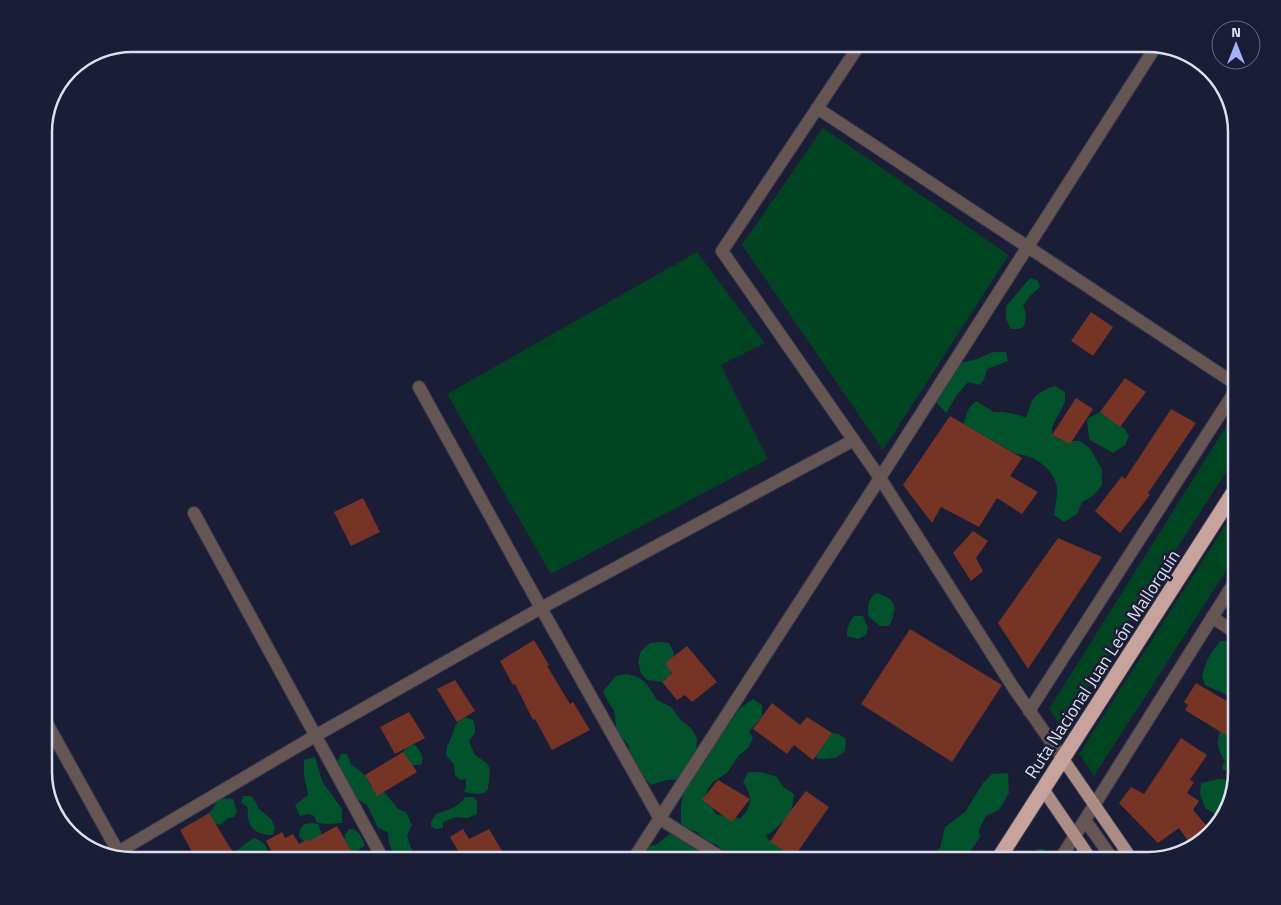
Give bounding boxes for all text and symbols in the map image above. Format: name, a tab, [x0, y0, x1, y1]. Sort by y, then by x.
north arrow	[1211, 20, 1261, 70]
text: N	[1231, 21, 1241, 42]
street label: Ruta Nacional Juan León Mallorquín	[1018, 544, 1186, 784]

